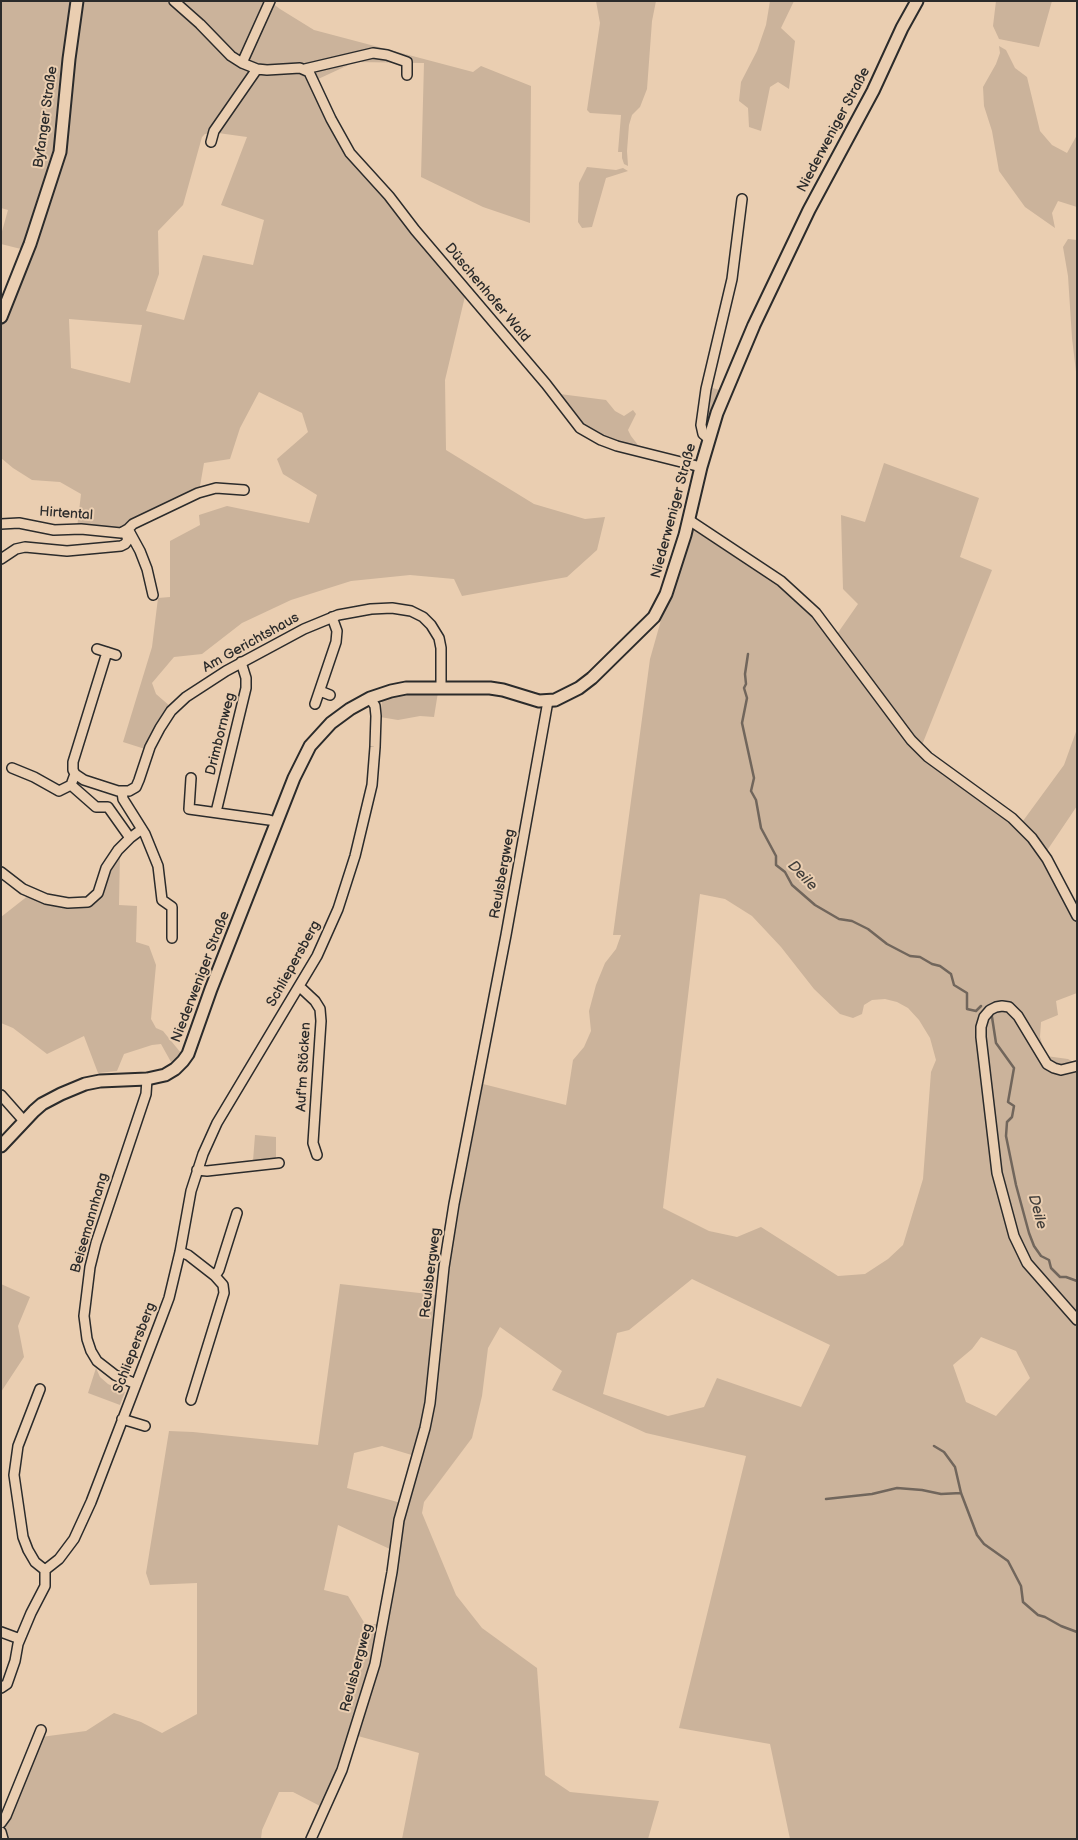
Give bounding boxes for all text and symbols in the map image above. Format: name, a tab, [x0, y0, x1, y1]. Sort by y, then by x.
street label: Byfanger Straße	[31, 65, 61, 169]
street label: Niederweniger Straße	[794, 65, 874, 195]
street label: Düschenhofer Wald	[441, 240, 533, 346]
street label: Niederweniger Straße	[648, 442, 700, 580]
street label: Hirtental	[39, 504, 93, 524]
street label: Am Gerichtshaus	[200, 610, 302, 676]
street label: Drimbornweg	[203, 691, 239, 777]
street label: Reulsbergweg	[487, 828, 519, 920]
water label: Deile	[783, 857, 821, 895]
street label: Niederweniger Straße	[168, 909, 234, 1045]
street label: Schliepersberg	[263, 918, 325, 1010]
street label: Auf'm Stöcken	[293, 1022, 315, 1112]
street label: Beisemannhang	[68, 1171, 112, 1275]
water label: Deile	[1024, 1193, 1050, 1231]
street label: Reulsbergweg	[417, 1227, 445, 1319]
street label: Schliepersberg	[110, 1300, 160, 1396]
street label: Reulsbergweg	[337, 1622, 377, 1714]

